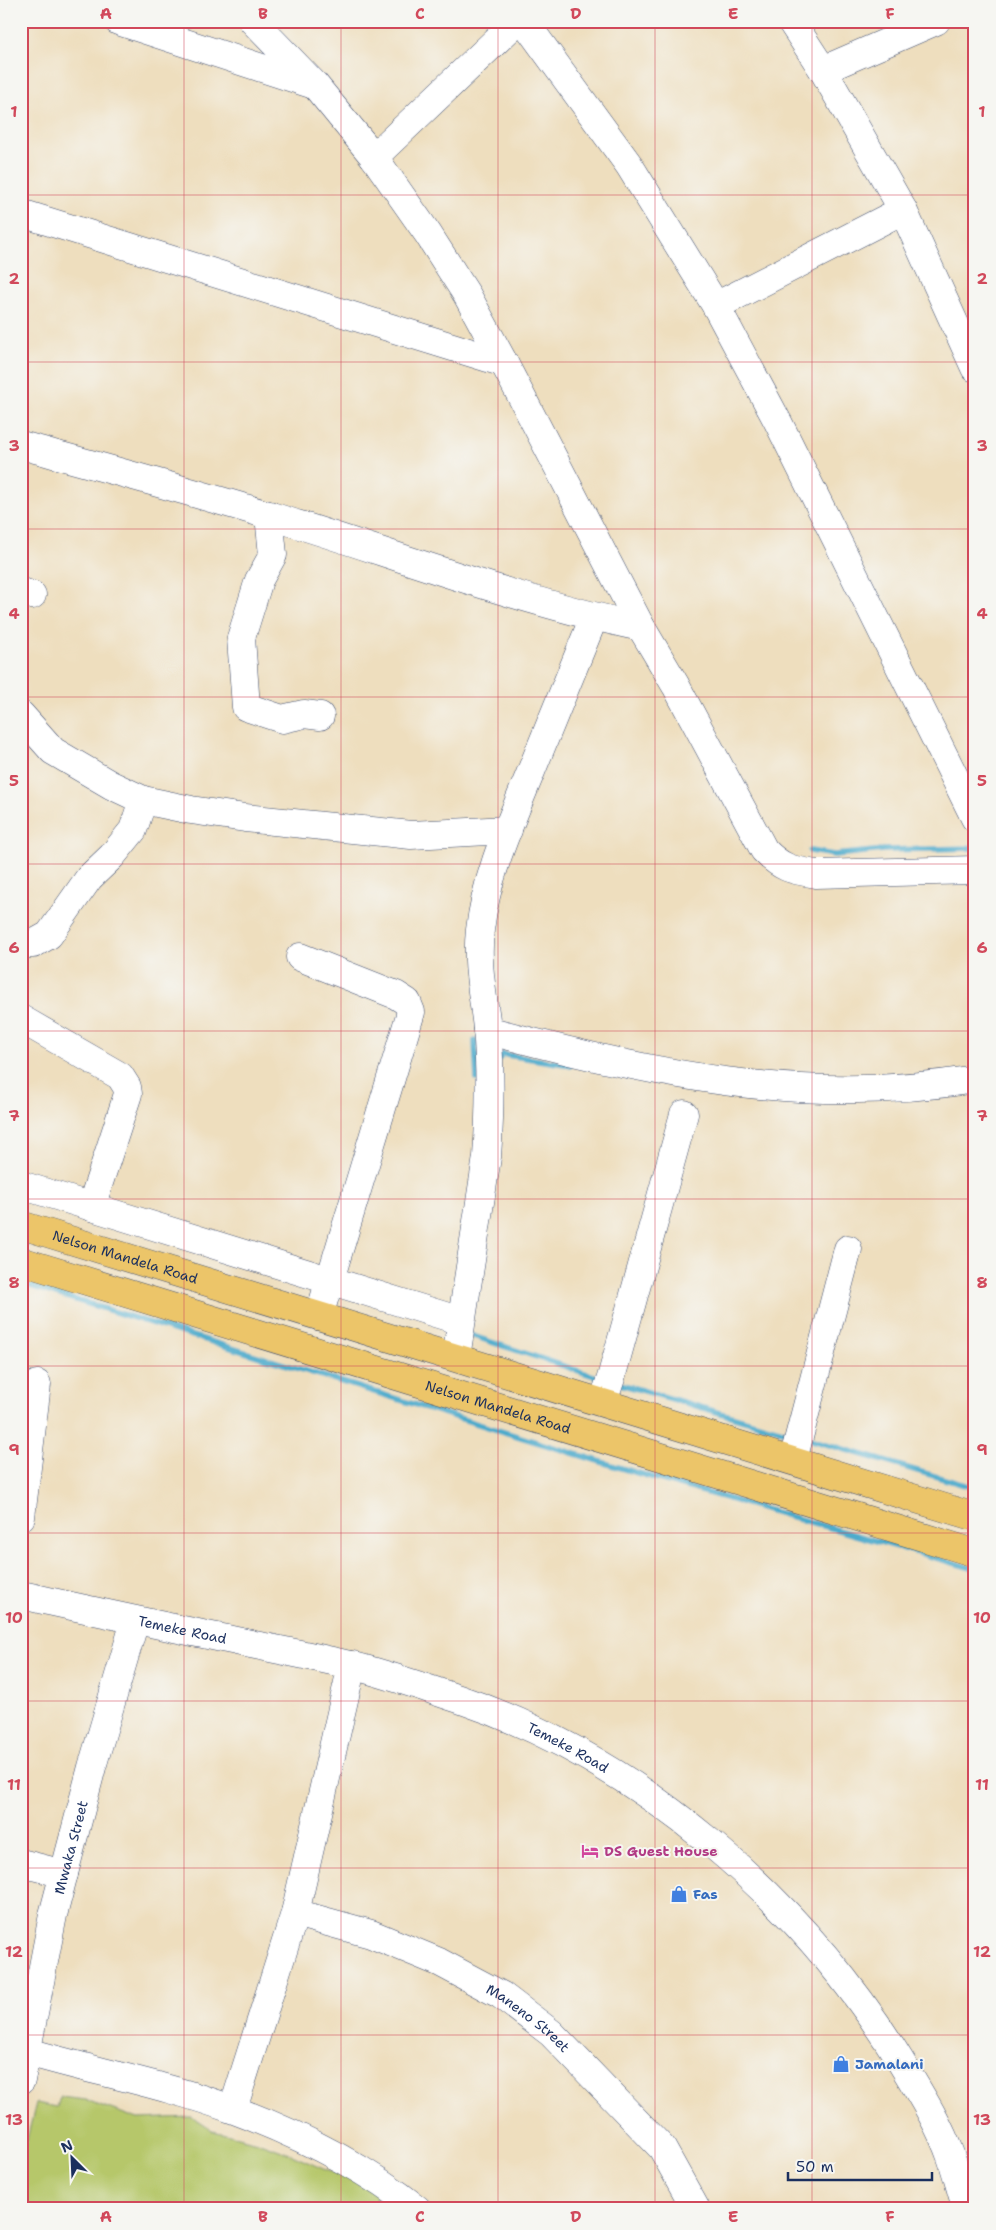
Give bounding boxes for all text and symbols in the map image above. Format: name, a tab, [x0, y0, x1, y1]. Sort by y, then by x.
text: A	[100, 3, 112, 24]
text: B	[258, 3, 268, 24]
text: C	[415, 3, 425, 24]
text: D	[570, 3, 582, 24]
text: E	[728, 3, 738, 24]
text: F	[885, 3, 895, 24]
text: 1	[10, 101, 18, 122]
text: 1	[978, 101, 986, 122]
text: 2	[8, 268, 20, 289]
text: 2	[976, 268, 988, 289]
text: 3	[8, 435, 20, 456]
text: 3	[976, 435, 988, 456]
text: 4	[8, 603, 20, 624]
text: 4	[976, 603, 988, 624]
text: 5	[9, 770, 19, 791]
text: 5	[977, 770, 987, 791]
text: 6	[8, 937, 20, 958]
text: 6	[976, 937, 988, 958]
text: 7	[8, 1105, 20, 1126]
text: 7	[976, 1105, 988, 1126]
street label: Nelson Mandela Road	[50, 1226, 200, 1288]
text: 8	[8, 1272, 20, 1293]
text: 8	[976, 1272, 988, 1293]
street label: Nelson Mandela Road	[423, 1376, 573, 1438]
text: 9	[8, 1439, 20, 1460]
text: 9	[976, 1439, 988, 1460]
text: 10	[5, 1607, 23, 1628]
text: 10	[973, 1607, 991, 1628]
street label: Temeke Road	[136, 1612, 228, 1648]
street label: Temeke Road	[524, 1718, 612, 1777]
text: 11	[7, 1774, 21, 1795]
text: 11	[975, 1774, 989, 1795]
street label: Mwaka Street	[50, 1799, 92, 1896]
hotel icon: DS Guest House	[580, 1841, 600, 1861]
place label: DS Guest House	[604, 1842, 718, 1860]
shop icon: Fas	[669, 1884, 689, 1904]
place label: Fas	[693, 1885, 718, 1903]
text: 12	[5, 1941, 23, 1962]
text: 12	[973, 1941, 991, 1962]
street label: Maneno Street	[483, 1980, 574, 2056]
shop icon: Jamalani	[831, 2054, 851, 2074]
place label: Jamalani	[855, 2055, 924, 2073]
text: 13	[5, 2109, 23, 2130]
text: 13	[973, 2109, 991, 2130]
north arrow	[48, 2132, 98, 2182]
text: N	[58, 2136, 75, 2157]
scale bar	[788, 2150, 932, 2182]
text: 50 m	[796, 2157, 834, 2177]
text: A	[100, 2206, 112, 2227]
text: B	[258, 2206, 268, 2227]
text: C	[415, 2206, 425, 2227]
text: D	[570, 2206, 582, 2227]
text: E	[728, 2206, 738, 2227]
text: F	[885, 2206, 895, 2227]

